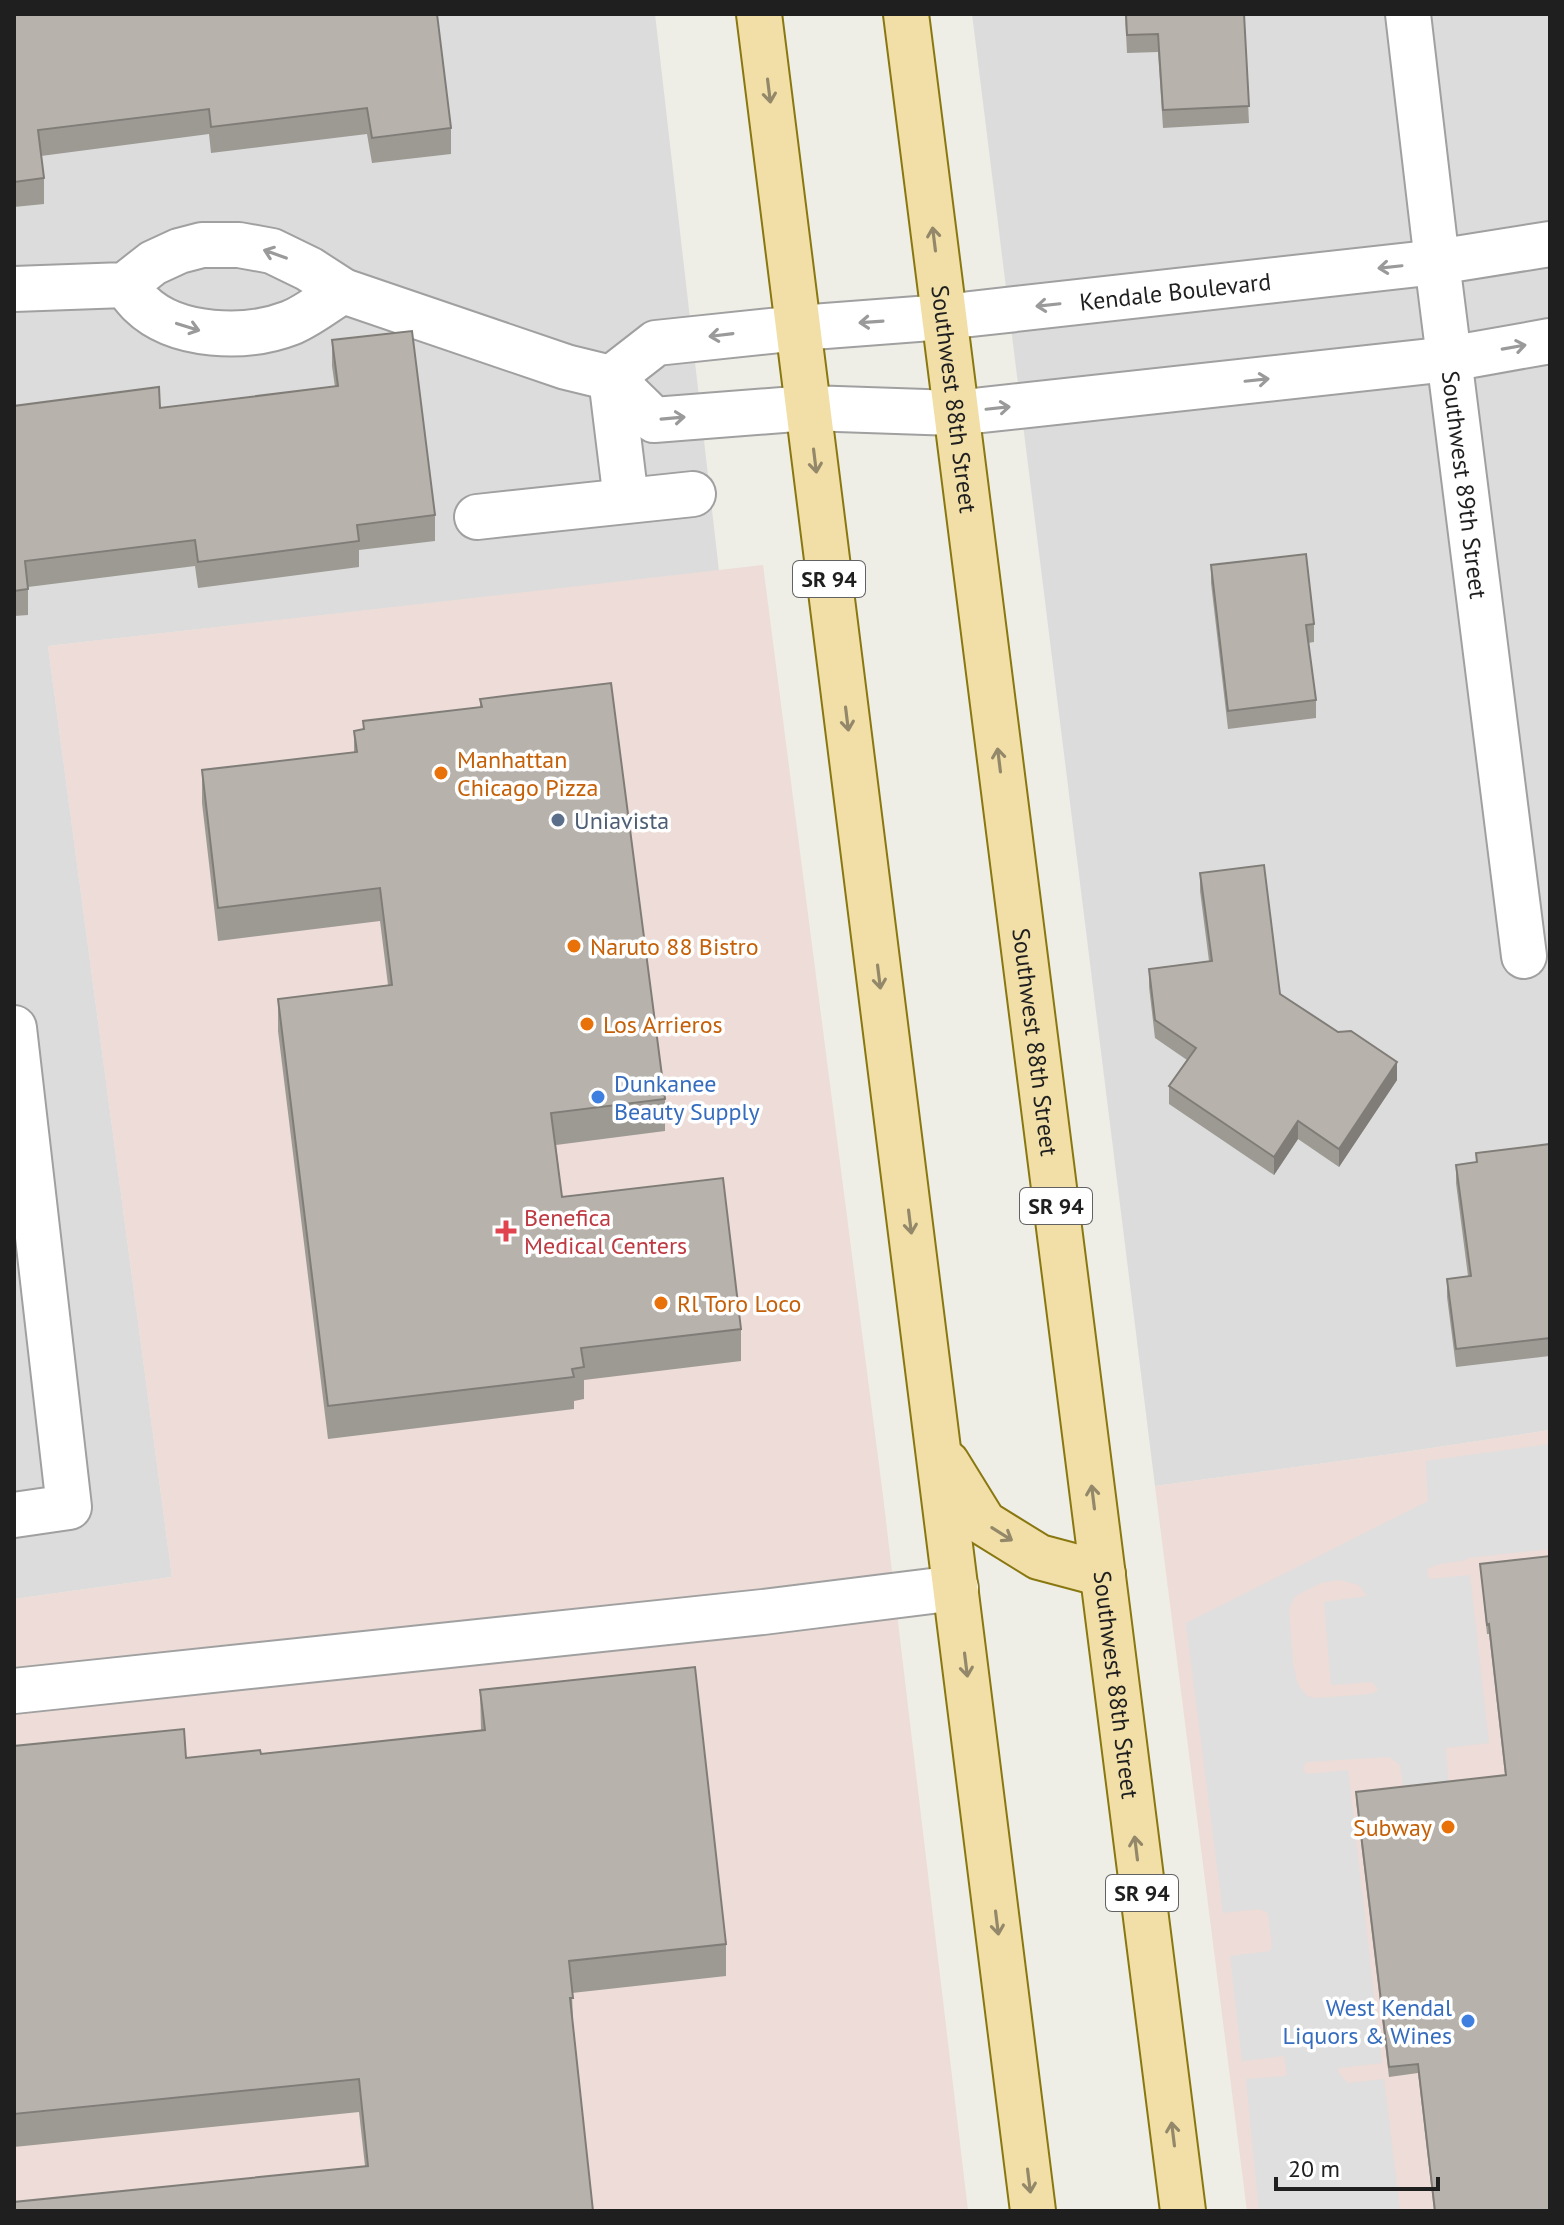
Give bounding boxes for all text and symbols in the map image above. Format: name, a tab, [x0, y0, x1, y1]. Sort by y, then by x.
one-way arrow	[762, 78, 777, 104]
one-way arrow	[926, 227, 941, 252]
one-way arrow	[263, 246, 288, 260]
one-way arrow	[1377, 260, 1404, 275]
street label: Kendale Boulevard	[1078, 265, 1272, 317]
street label: Southwest 88th Street	[925, 283, 984, 515]
one-way arrow	[1035, 298, 1062, 313]
one-way arrow	[858, 315, 885, 330]
one-way arrow	[174, 320, 200, 335]
one-way arrow	[709, 328, 734, 343]
one-way arrow	[1501, 339, 1527, 354]
street label: Southwest 89th Street	[1435, 369, 1495, 600]
one-way arrow	[1243, 372, 1269, 387]
one-way arrow	[984, 401, 1011, 416]
one-way arrow	[659, 410, 685, 425]
one-way arrow	[808, 447, 823, 473]
road number: SR 94	[793, 561, 865, 597]
one-way arrow	[839, 705, 854, 731]
place label: Manhattan Chicago Pizza	[457, 744, 598, 803]
one-way arrow	[991, 748, 1006, 773]
marker: Manhattan Chicago Pizza	[432, 764, 450, 782]
place label: Uniavista	[574, 805, 669, 836]
marker: Uniavista	[549, 811, 567, 829]
street label: Southwest 88th Street	[1006, 926, 1065, 1158]
place label: Naruto 88 Bistro	[590, 931, 759, 962]
marker: Naruto 88 Bistro	[565, 937, 583, 955]
one-way arrow	[872, 963, 887, 989]
place label: Los Arrieros	[603, 1009, 723, 1040]
marker: Los Arrieros	[578, 1015, 596, 1033]
place label: Dunkanee Beauty Supply	[614, 1068, 760, 1127]
marker: Dunkanee Beauty Supply	[589, 1088, 607, 1106]
road number: SR 94	[1020, 1188, 1092, 1224]
place label: Benefica Medical Centers	[524, 1202, 687, 1261]
one-way arrow	[903, 1208, 918, 1235]
marker: Benefica Medical Centers	[495, 1220, 517, 1242]
place label: Rl Toro Loco	[677, 1288, 802, 1319]
marker: Rl Toro Loco	[652, 1294, 670, 1312]
one-way arrow	[1086, 1484, 1101, 1511]
one-way arrow	[990, 1526, 1013, 1542]
street label: Southwest 88th Street	[1087, 1569, 1146, 1800]
one-way arrow	[958, 1651, 973, 1678]
place label: Subway	[1353, 1812, 1432, 1843]
marker: Subway	[1439, 1818, 1457, 1836]
one-way arrow	[1128, 1836, 1143, 1861]
road number: SR 94	[1106, 1875, 1178, 1911]
one-way arrow	[990, 1910, 1005, 1936]
place label: West Kendal Liquors & Wines	[1283, 1992, 1452, 2051]
marker: West Kendal Liquors & Wines	[1459, 2012, 1477, 2030]
one-way arrow	[1165, 2122, 1180, 2147]
scale bar	[1276, 2141, 1438, 2191]
text: 20 m	[1288, 2153, 1340, 2184]
one-way arrow	[1022, 2168, 1037, 2194]

